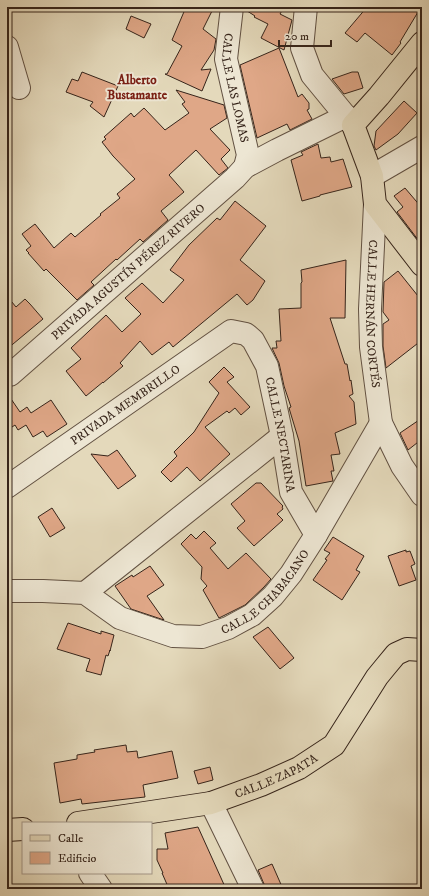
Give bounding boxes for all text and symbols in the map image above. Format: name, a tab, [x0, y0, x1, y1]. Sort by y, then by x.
scale bar	[279, 22, 331, 48]
text: 20 m	[285, 29, 309, 44]
street label: CALLE LAS LOMAS	[218, 32, 252, 144]
district label: Alberto Bustamante	[107, 72, 168, 103]
street label: PRIVADA AGUSTÍN PÉREZ RIVERO	[48, 200, 208, 343]
street label: CALLE HERNÁN CORTÉS	[362, 239, 384, 389]
street label: PRIVADA MEMBRILLO	[67, 361, 183, 448]
street label: CALLE NECTARINA	[262, 376, 298, 494]
street label: CALLE CHABACANO	[219, 547, 312, 637]
street label: CALLE ZAPATA	[233, 750, 321, 801]
legend	[22, 822, 152, 874]
text: Calle	[58, 831, 83, 846]
text: Edificio	[58, 851, 97, 866]

